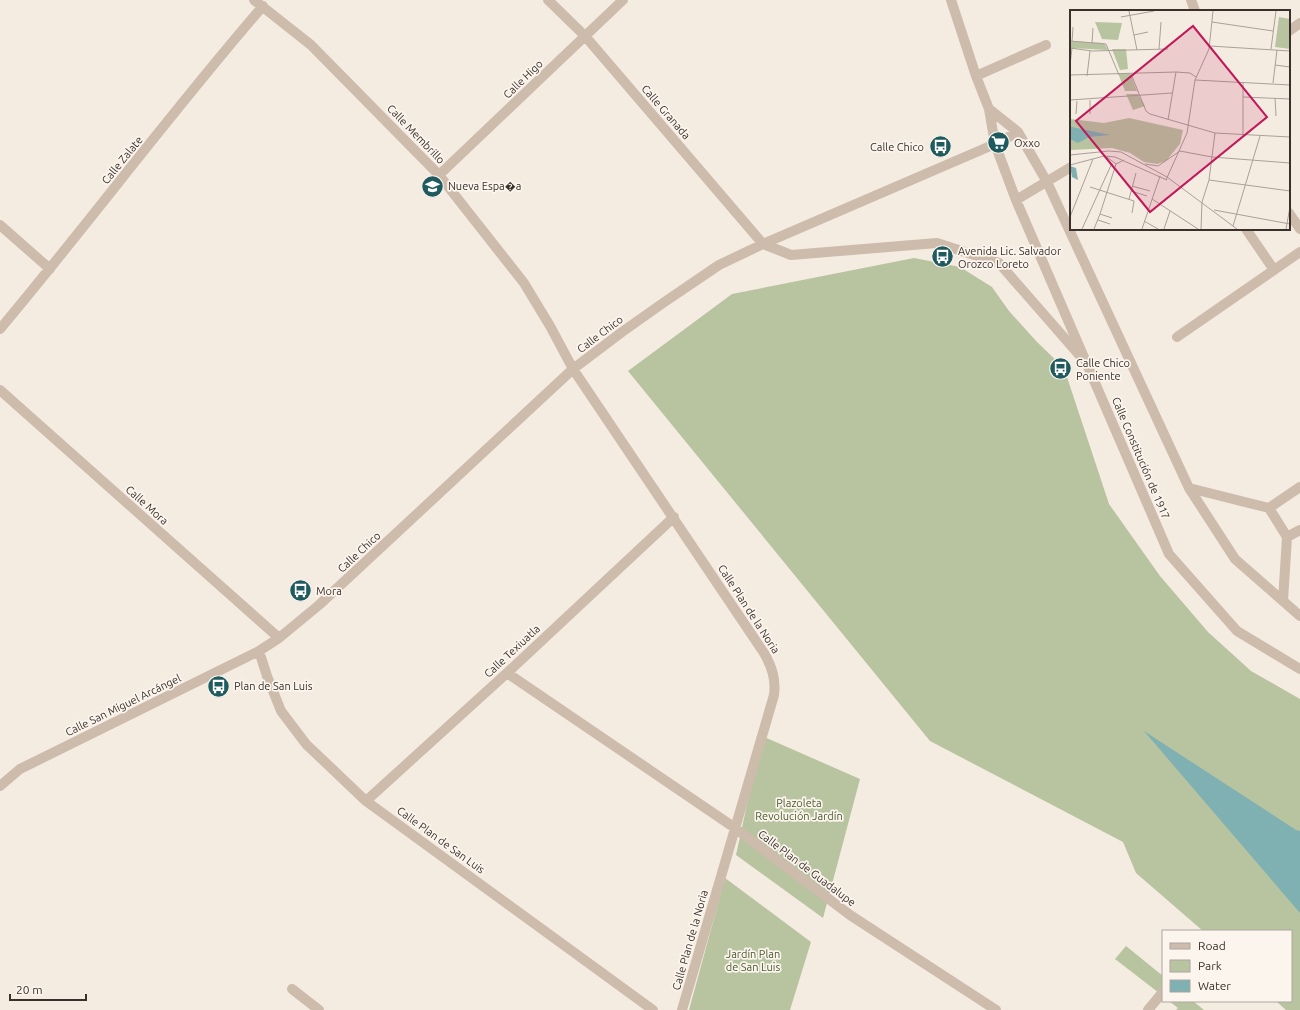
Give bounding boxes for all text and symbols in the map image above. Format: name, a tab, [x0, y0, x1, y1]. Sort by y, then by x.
inset map	[1070, 10, 1290, 230]
street label: Calle Higo	[501, 57, 545, 101]
street label: Calle Granada	[639, 82, 693, 142]
street label: Calle Membrillo	[385, 102, 447, 166]
supermarket icon: Oxxo	[986, 130, 1012, 156]
street label: Calle Zalate	[99, 134, 145, 186]
bus stop icon: Calle Chico	[927, 134, 953, 160]
place label: Oxxo	[1014, 137, 1040, 149]
place label: Calle Chico	[870, 141, 924, 153]
school or university icon: Nueva Espa�a	[420, 173, 446, 199]
place label: Nueva Espa�a	[448, 180, 521, 192]
bus stop icon: Avenida Lic. Salvador Orozco Loreto	[930, 244, 956, 270]
place label: Avenida Lic. Salvador Orozco Loreto	[958, 245, 1062, 270]
street label: Calle Chico	[575, 313, 625, 355]
bus stop icon: Calle Chico Poniente	[1048, 356, 1074, 382]
place label: Calle Chico Poniente	[1076, 357, 1130, 382]
street label: Calle Constitución de 1917	[1110, 395, 1172, 521]
street label: Calle Mora	[123, 483, 171, 527]
street label: Calle Chico	[335, 529, 383, 575]
street label: Calle Plan de la Noria	[716, 562, 782, 656]
bus stop icon: Mora	[288, 578, 314, 604]
place label: Mora	[316, 585, 342, 597]
street label: Calle Texiuatla	[482, 622, 542, 680]
street label: Calle San Miguel Arcángel	[63, 672, 183, 738]
bus stop icon: Plan de San Luis	[206, 673, 232, 699]
place label: Plan de San Luis	[234, 680, 313, 692]
park label: Plazoleta Revolución Jardín	[755, 797, 843, 822]
street label: Calle Plan de San Luis	[395, 804, 487, 876]
street label: Calle Plan de Guadalupe	[756, 827, 858, 909]
street label: Calle Plan de la Noria	[670, 889, 710, 991]
legend	[1162, 930, 1292, 1002]
text: Road	[1198, 939, 1226, 952]
park label: Jardín Plan de San Luis	[726, 948, 781, 973]
text: Park	[1198, 959, 1222, 972]
scale bar	[10, 976, 86, 1002]
text: Water	[1198, 979, 1231, 992]
text: 20 m	[16, 983, 43, 996]

